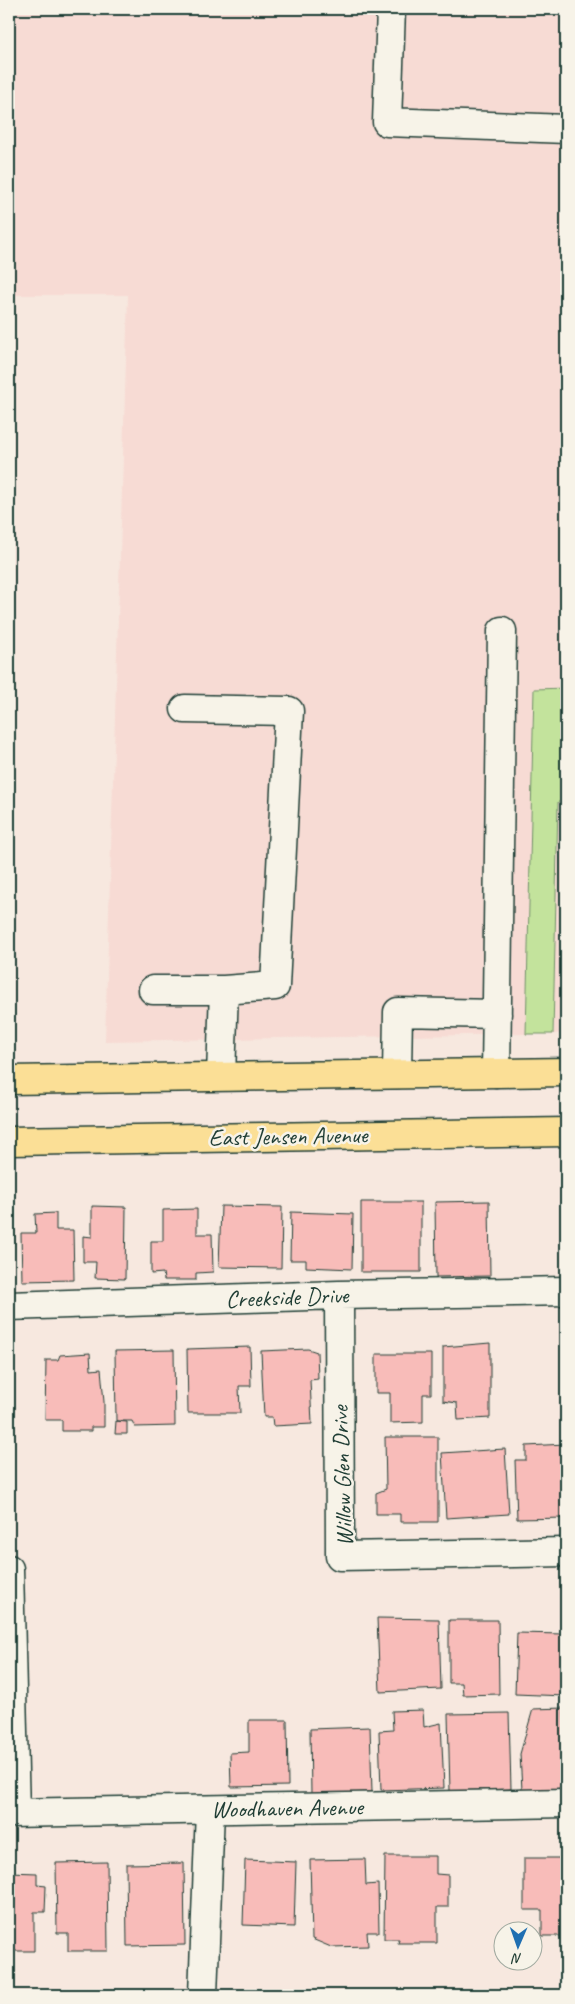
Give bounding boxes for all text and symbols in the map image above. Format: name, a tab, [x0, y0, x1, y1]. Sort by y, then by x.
street label: East Jensen Avenue	[208, 1120, 370, 1152]
street label: Creekside Drive	[225, 1280, 351, 1314]
street label: Willow Glen Drive	[324, 1403, 359, 1547]
street label: Woodhaven Avenue	[211, 1792, 365, 1824]
north arrow	[492, 1922, 542, 1972]
text: N	[511, 1950, 522, 1967]

